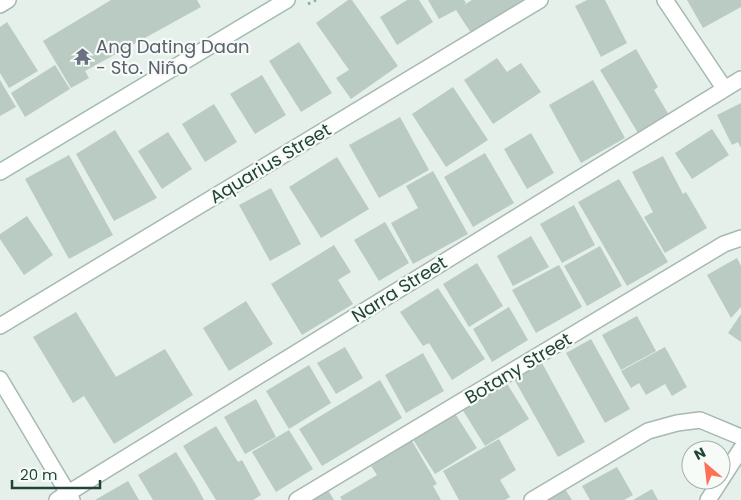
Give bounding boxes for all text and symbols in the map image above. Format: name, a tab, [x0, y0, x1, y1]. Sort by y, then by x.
place label: Ang Dating Daan - Sto. Niño	[96, 34, 250, 80]
temple icon: Ang Dating Daan - Sto. Niño	[72, 46, 92, 66]
street label: Aquarius Street	[205, 117, 335, 209]
street label: Narra Street	[347, 250, 451, 328]
street label: Botany Street	[460, 326, 576, 410]
north arrow	[681, 440, 731, 490]
text: N	[691, 442, 709, 465]
scale bar	[12, 458, 100, 490]
text: 20 m	[20, 464, 58, 485]

